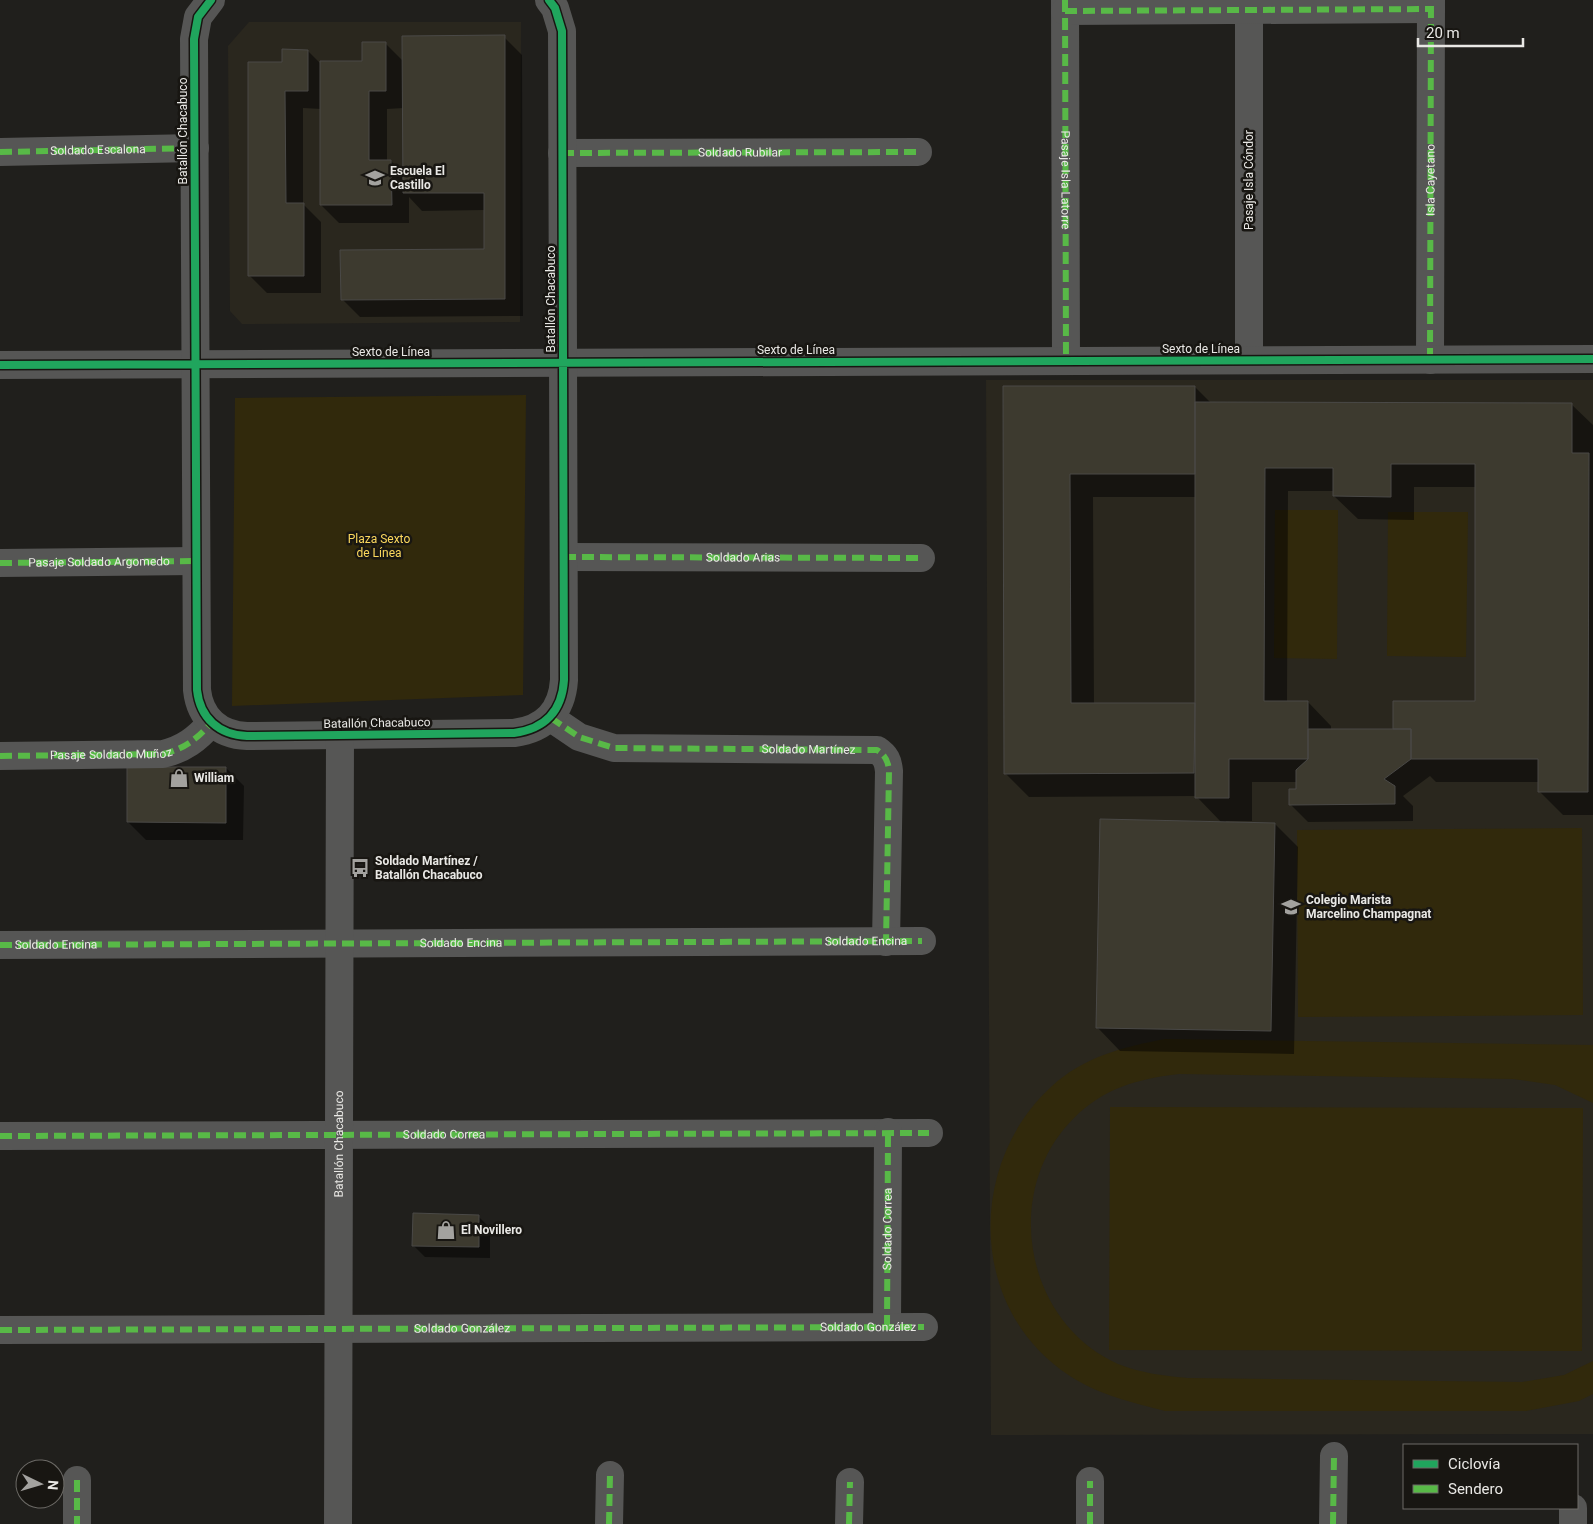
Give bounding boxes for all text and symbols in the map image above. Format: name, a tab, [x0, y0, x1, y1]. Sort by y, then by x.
scale bar	[1418, 15, 1523, 47]
text: 20 m	[1426, 24, 1460, 42]
street label: Batallón Chacabuco	[176, 77, 190, 184]
street label: Pasaje Isla Latorre	[1058, 130, 1073, 230]
street label: Pasaje Isla Cóndor	[1242, 130, 1256, 230]
street label: Soldado Escalona	[50, 142, 146, 158]
street label: Isla Cayetano	[1423, 144, 1438, 216]
street label: Soldado Rubilar	[698, 145, 782, 160]
place label: Escuela El Castillo	[390, 164, 445, 192]
school or university icon: Escuela El Castillo	[364, 167, 386, 189]
street label: Batallón Chacabuco	[544, 245, 558, 352]
street label: Sexto de Línea	[1162, 342, 1240, 356]
street label: Sexto de Línea	[757, 343, 835, 357]
street label: Sexto de Línea	[352, 345, 430, 359]
park label: Plaza Sexto de Línea	[348, 532, 410, 560]
street label: Soldado Arias	[706, 550, 780, 565]
street label: Pasaje Soldado Argomedo	[28, 554, 170, 570]
street label: Batallón Chacabuco	[323, 715, 431, 731]
street label: Soldado Martínez	[761, 742, 856, 757]
street label: Pasaje Soldado Muñoz	[50, 745, 174, 762]
shop icon: William	[168, 767, 190, 789]
place label: William	[194, 771, 234, 785]
place label: Soldado Martínez / Batallón Chacabuco	[375, 854, 483, 882]
bus stop icon: Soldado Martínez / Batallón Chacabuco	[349, 857, 371, 879]
place label: Colegio Marista Marcelino Champagnat	[1306, 893, 1431, 921]
school or university icon: Colegio Marista Marcelino Champagnat	[1280, 896, 1302, 918]
street label: Soldado Encina	[825, 934, 907, 948]
street label: Soldado Encina	[420, 936, 502, 950]
street label: Soldado Encina	[15, 938, 97, 952]
street label: Batallón Chacabuco	[332, 1090, 346, 1198]
street label: Soldado Correa	[403, 1127, 485, 1142]
street label: Soldado Correa	[880, 1188, 895, 1270]
shop icon: El Novillero	[435, 1219, 457, 1241]
place label: El Novillero	[461, 1223, 522, 1237]
street label: Soldado González	[820, 1320, 916, 1334]
street label: Soldado González	[414, 1321, 510, 1336]
legend	[1403, 1444, 1578, 1509]
text: Ciclovía	[1448, 1455, 1501, 1473]
north arrow	[15, 1459, 65, 1509]
text: N	[45, 1480, 61, 1491]
text: Sendero	[1448, 1480, 1503, 1498]

